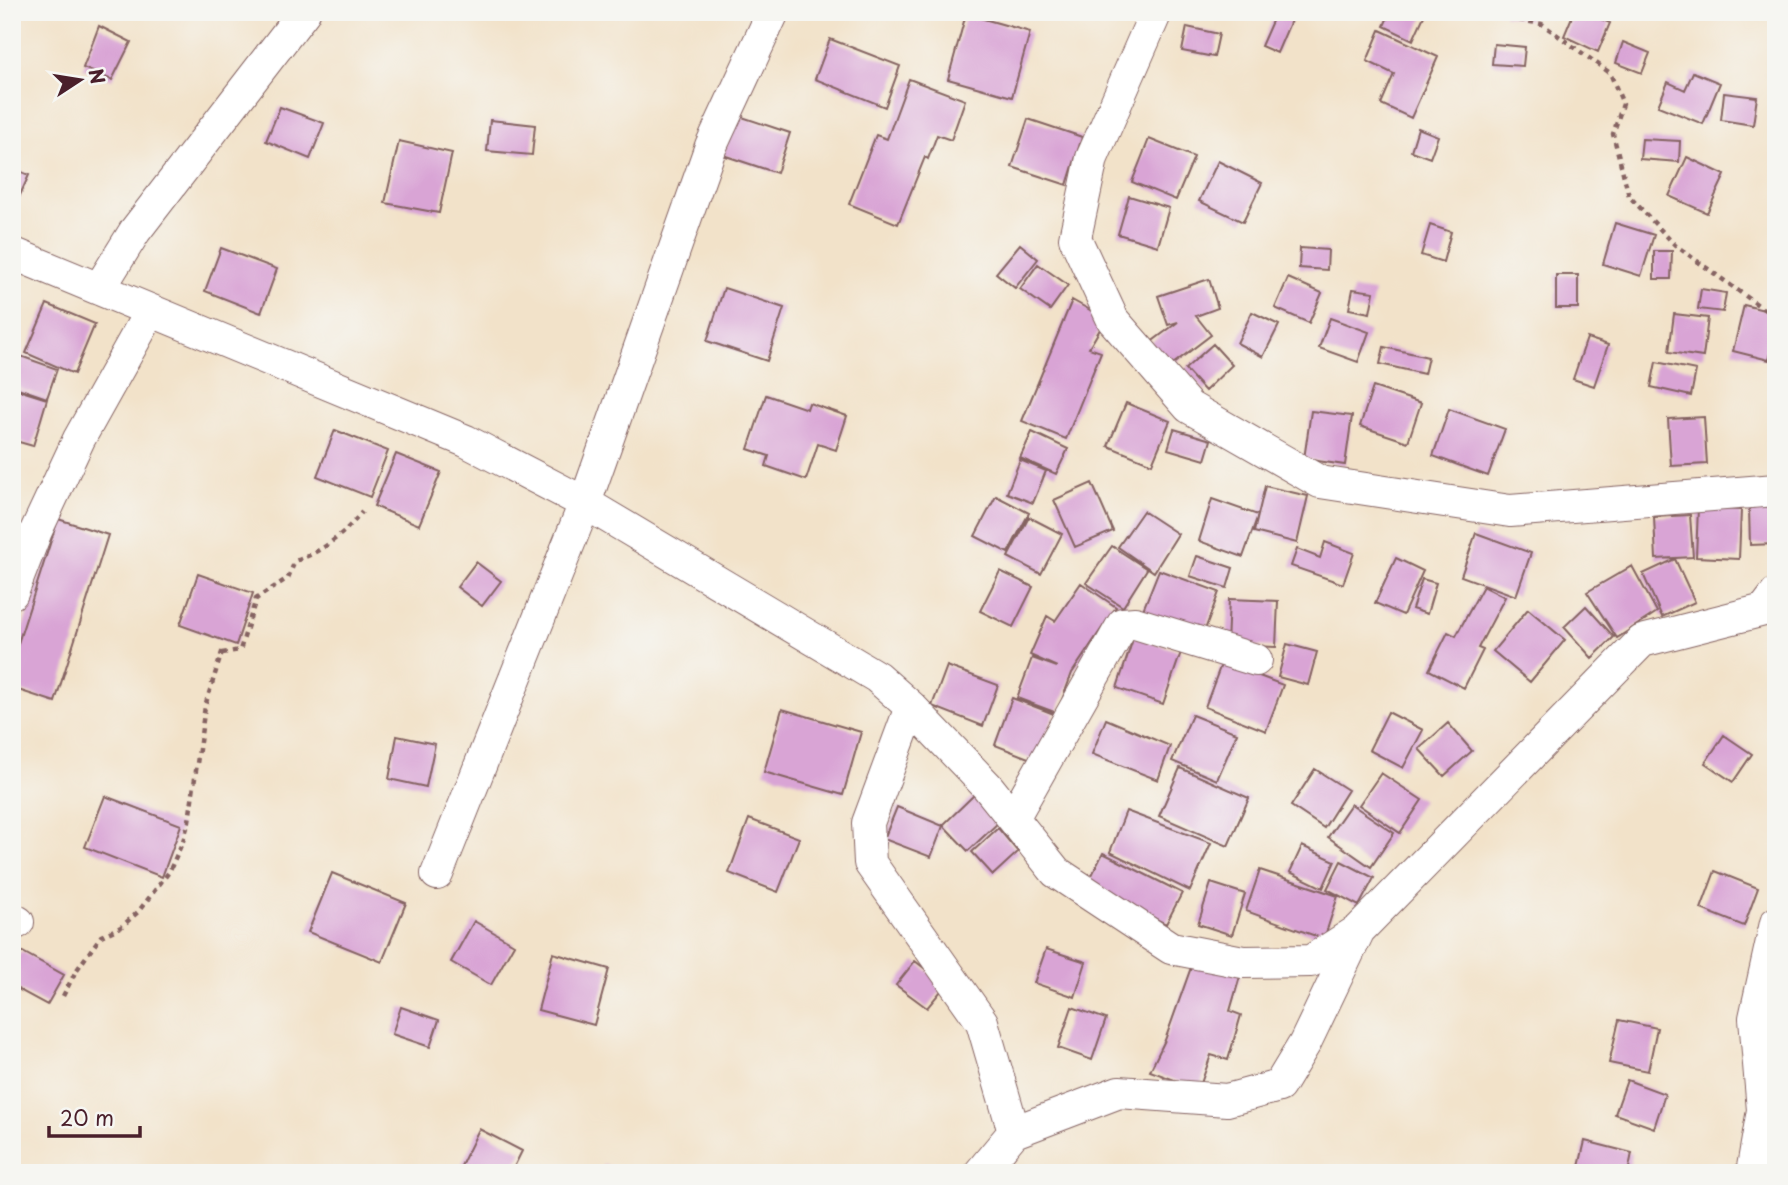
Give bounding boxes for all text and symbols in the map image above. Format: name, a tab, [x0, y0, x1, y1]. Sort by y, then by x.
north arrow	[46, 46, 116, 116]
text: N	[82, 66, 113, 87]
scale bar	[49, 1094, 140, 1138]
text: 20 m	[60, 1101, 114, 1133]

